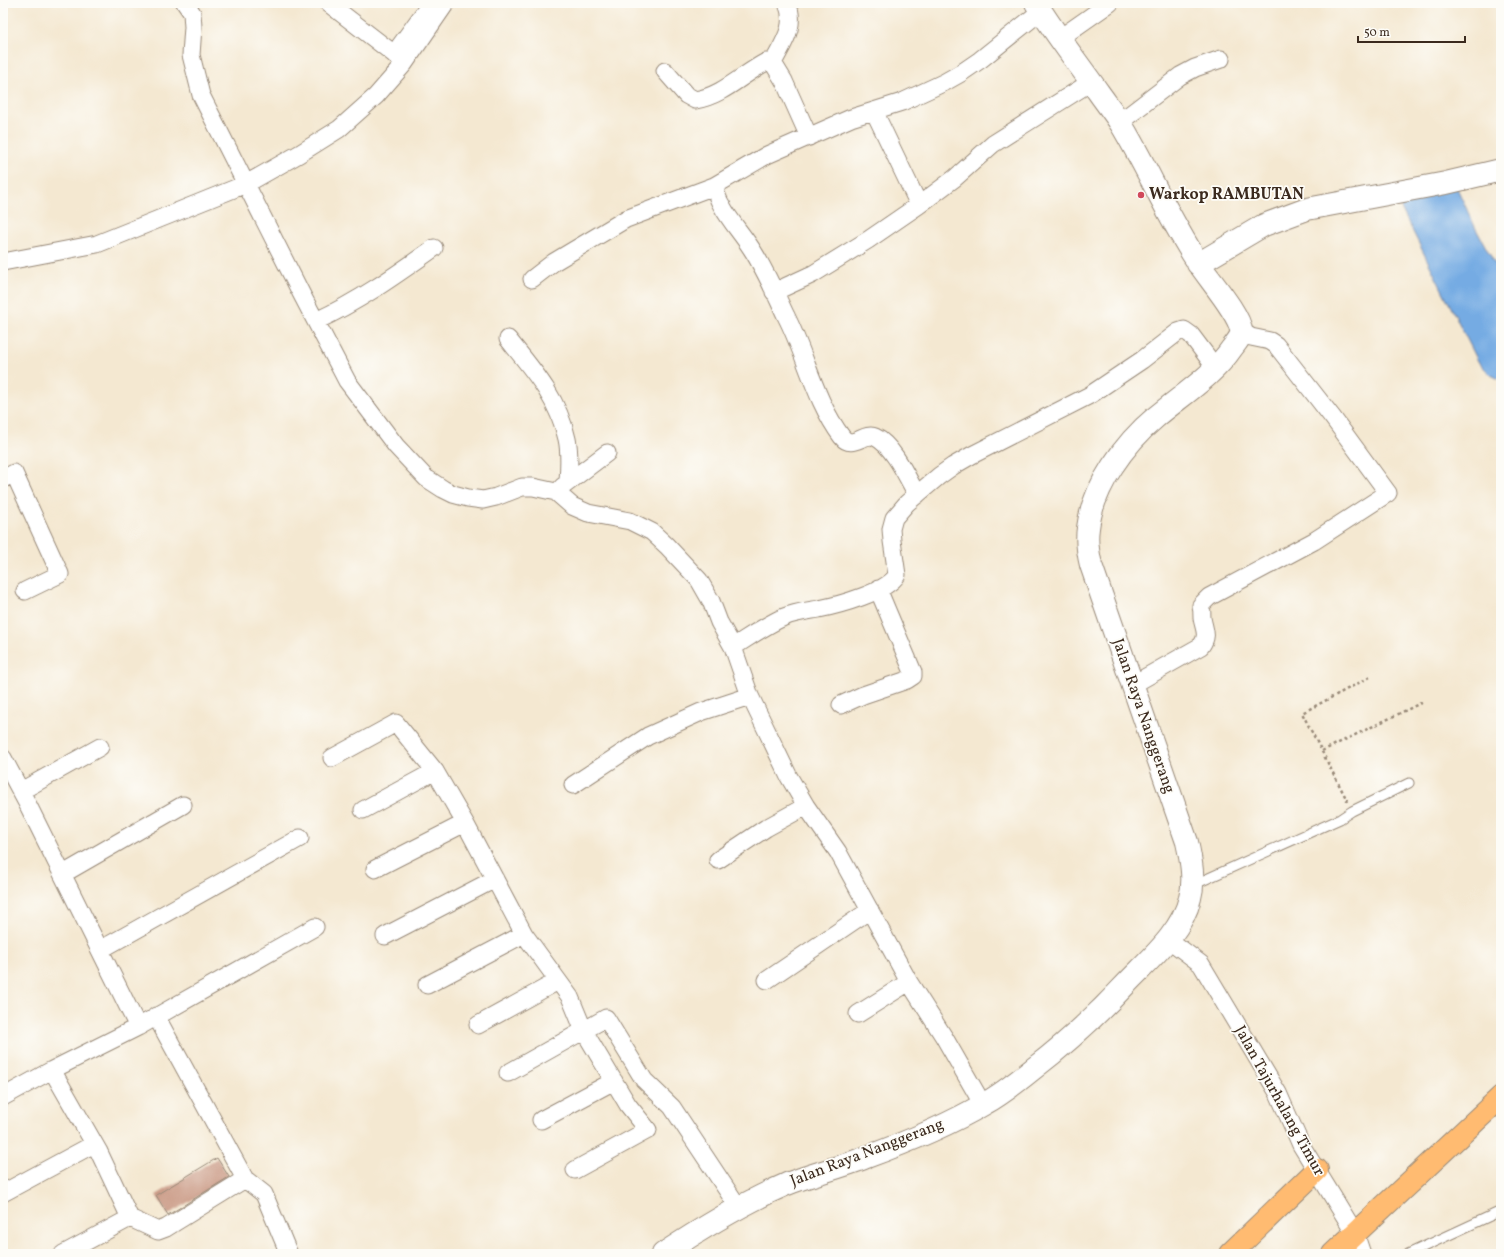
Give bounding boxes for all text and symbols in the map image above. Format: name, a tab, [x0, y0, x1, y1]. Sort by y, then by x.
scale bar	[1358, 18, 1465, 44]
text: 50 m	[1364, 25, 1390, 41]
place label: Warkop RAMBUTAN	[1149, 184, 1304, 206]
marker: Warkop RAMBUTAN	[1136, 190, 1146, 200]
street label: Jalan Raya Nanggerang	[1106, 635, 1180, 797]
street label: Jalan Tajurhalang Timur	[1228, 1022, 1330, 1180]
street label: Jalan Raya Nanggerang	[787, 1114, 947, 1192]

